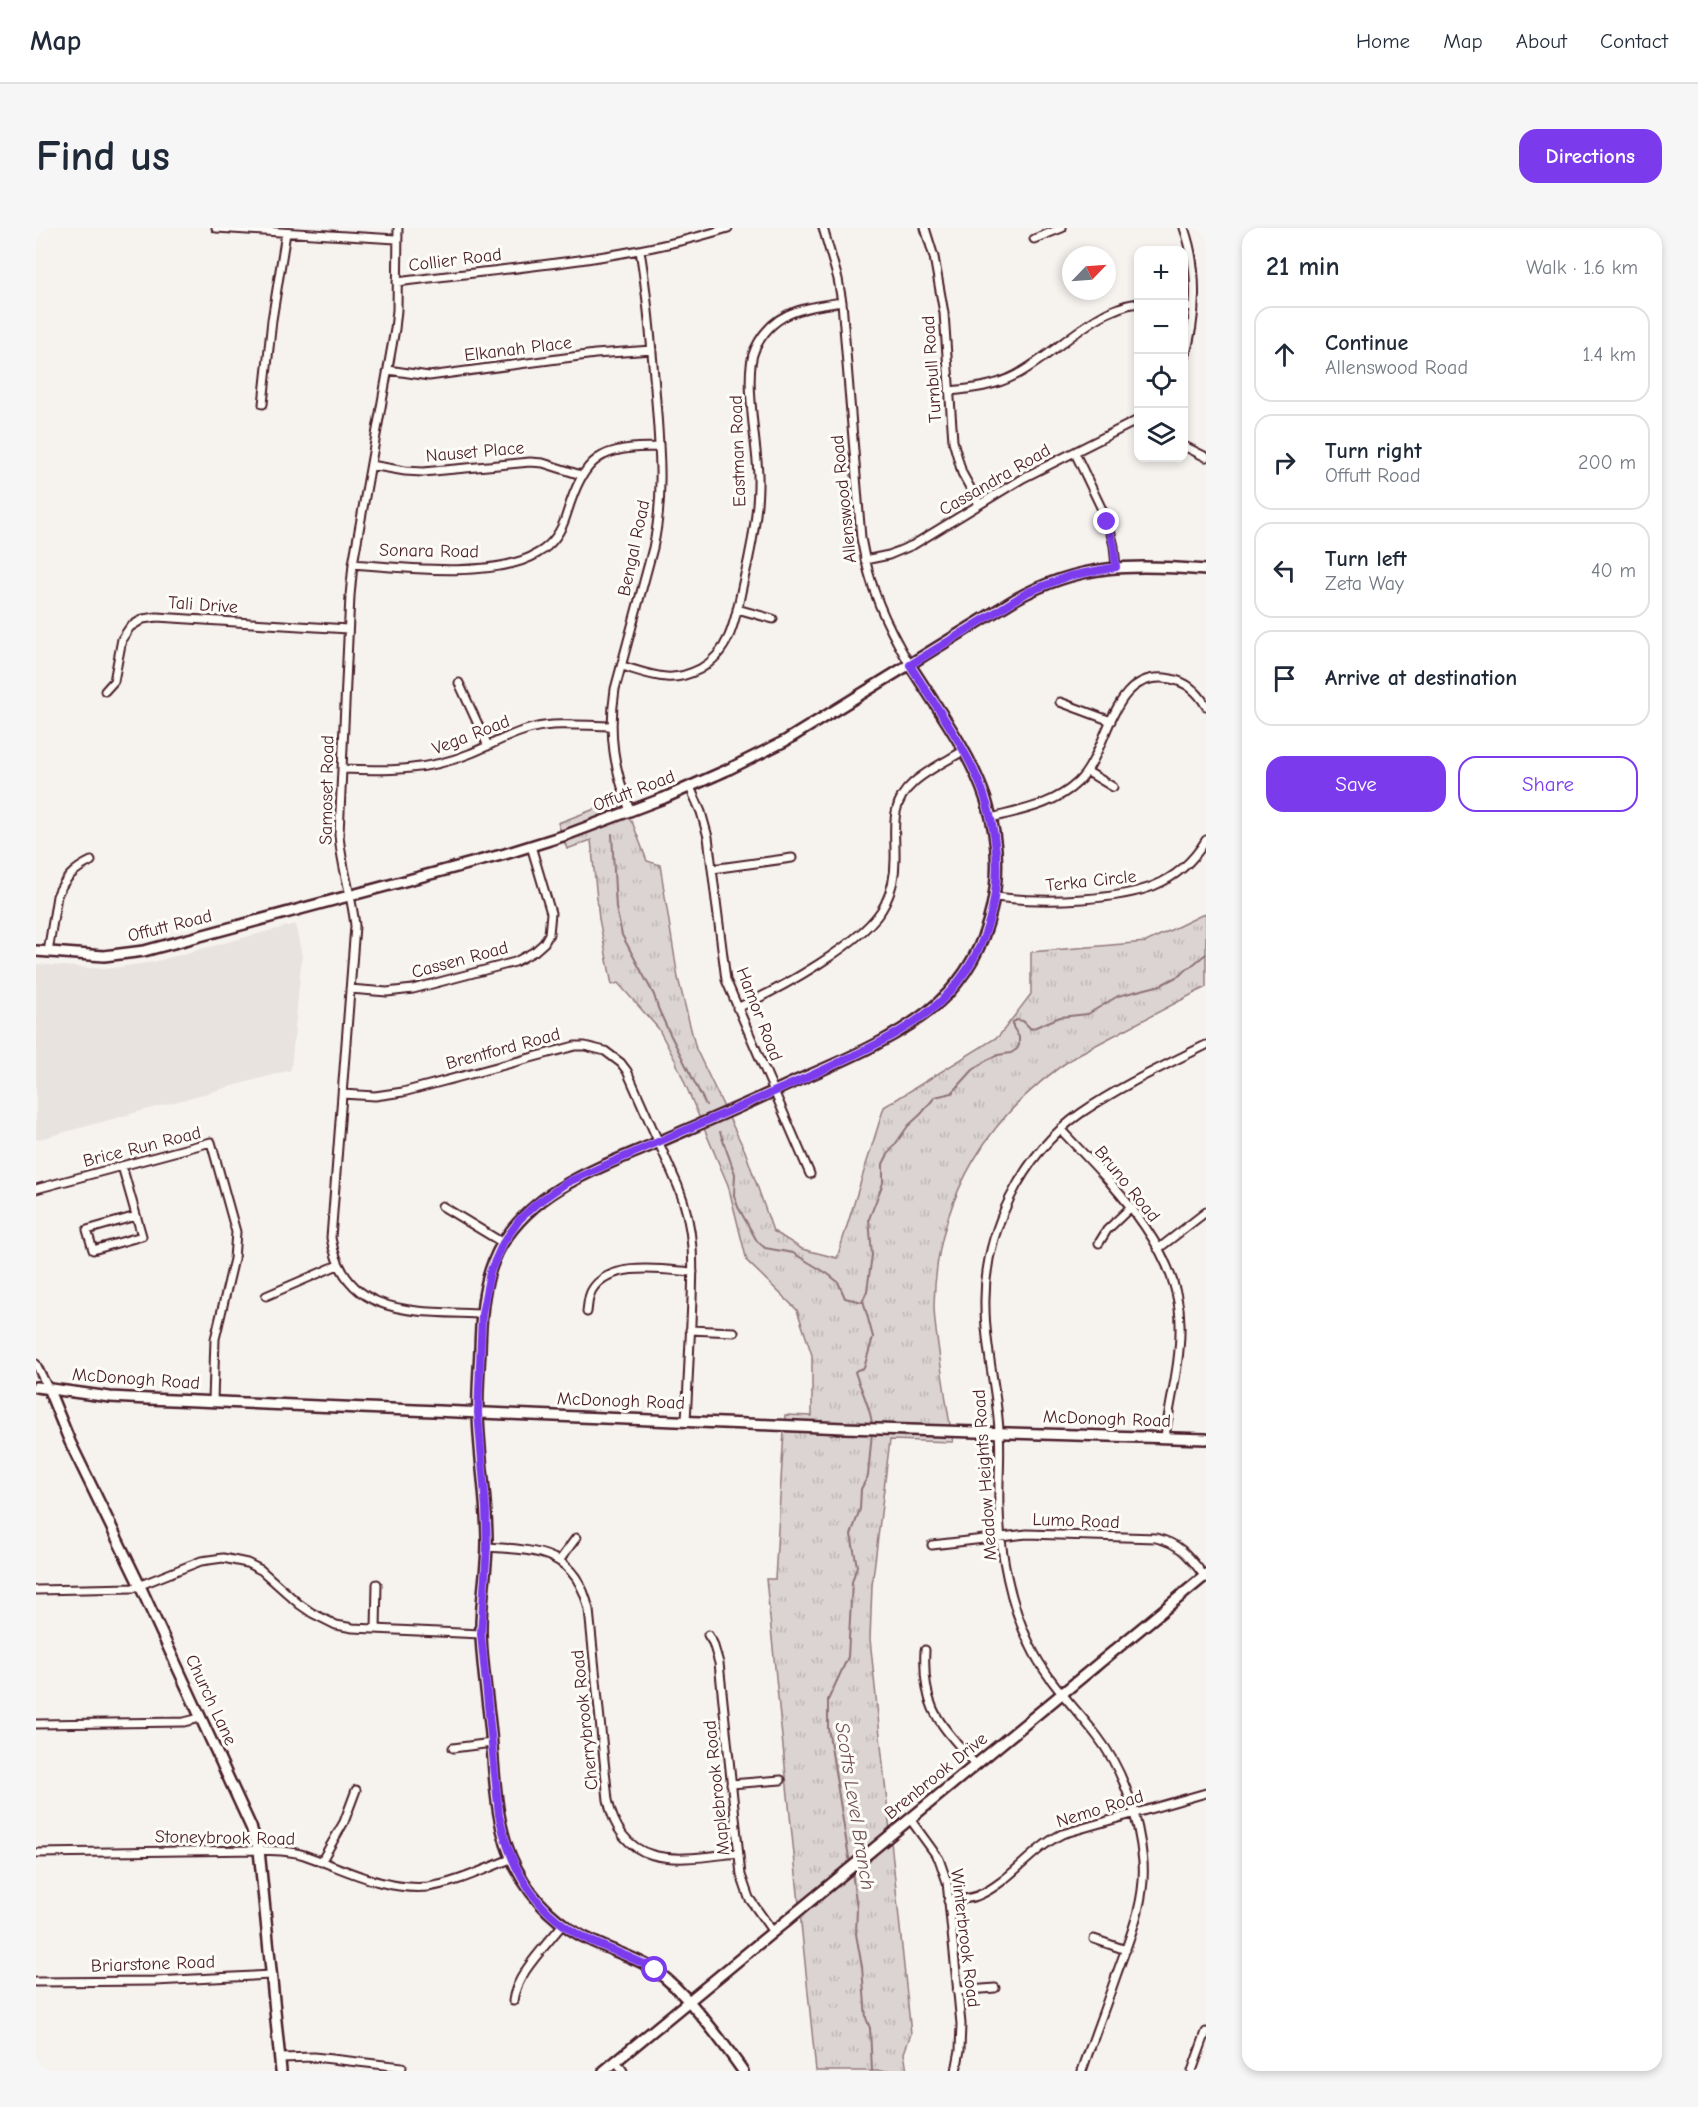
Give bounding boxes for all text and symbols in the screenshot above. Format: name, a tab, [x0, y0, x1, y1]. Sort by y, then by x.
text: Map	[30, 25, 81, 57]
text: Home	[1356, 29, 1410, 53]
text: Map	[1443, 29, 1483, 53]
text: About	[1516, 29, 1567, 53]
text: Contact	[1600, 29, 1668, 53]
button: Directions	[1519, 129, 1662, 183]
text: Find us	[36, 132, 170, 181]
street label: Collier Road	[407, 244, 503, 276]
north arrow	[1062, 246, 1116, 300]
map controls	[1134, 246, 1188, 462]
button: +	[1134, 246, 1188, 300]
text: 21 min	[1266, 252, 1340, 282]
text: Walk · 1.6 km	[1526, 256, 1638, 279]
button: −	[1134, 300, 1188, 354]
street label: Turnbull Road	[918, 315, 946, 423]
text: Continue	[1325, 330, 1408, 356]
street label: Elkanah Place	[463, 332, 573, 366]
icon: ahead	[1268, 338, 1301, 371]
text: 1.4 km	[1582, 343, 1636, 366]
button: locate	[1134, 354, 1188, 408]
text: Allenswood Road	[1325, 356, 1468, 379]
street label: Eastman Road	[726, 395, 750, 507]
button: layers	[1134, 408, 1188, 462]
street label: Allenswood Road	[827, 434, 861, 564]
street label: Nauset Place	[425, 437, 525, 467]
text: Turn right	[1325, 438, 1422, 464]
street label: Cassandra Road	[936, 440, 1054, 520]
icon: right	[1268, 446, 1301, 479]
text: 200 m	[1578, 451, 1636, 474]
text: Offutt Road	[1325, 464, 1421, 487]
street label: Bengal Road	[614, 498, 654, 598]
route end	[1093, 508, 1119, 534]
street label: Sonara Road	[379, 540, 479, 562]
text: Turn left	[1325, 546, 1407, 572]
icon: left	[1268, 554, 1301, 587]
text: 40 m	[1591, 559, 1636, 582]
text: Zeta Way	[1325, 572, 1404, 595]
street label: Tali Drive	[167, 592, 239, 618]
icon: arrive	[1268, 662, 1301, 695]
text: Arrive at destination	[1325, 665, 1517, 691]
street label: Vega Road	[429, 711, 513, 759]
street label: Samoset Road	[316, 735, 338, 845]
button: Save	[1266, 756, 1446, 812]
button: Share	[1458, 756, 1638, 812]
street label: Offutt Road	[590, 766, 678, 816]
street label: Terka Circle	[1045, 866, 1137, 896]
street label: Offutt Road	[126, 905, 214, 947]
street label: Cassen Road	[409, 937, 511, 983]
street label: Hamor Road	[732, 964, 786, 1064]
street label: Brentford Road	[444, 1024, 562, 1074]
street label: Brice Run Road	[81, 1122, 203, 1172]
street label: Bruno Road	[1090, 1142, 1164, 1226]
street label: McDonogh Road	[71, 1364, 201, 1394]
street label: McDonogh Road	[557, 1388, 685, 1414]
street label: Meadow Heights Road	[969, 1389, 1001, 1561]
street label: McDonogh Road	[1043, 1406, 1171, 1432]
street label: Lumo Road	[1032, 1509, 1120, 1533]
street label: Cherrybrook Road	[567, 1649, 603, 1791]
street label: Church Lane	[181, 1651, 241, 1749]
street label: Maplebrook Road	[699, 1719, 735, 1857]
water label: Scotts Level Branch	[830, 1720, 880, 1892]
street label: Brenbrook Drive	[880, 1728, 992, 1824]
street label: Nemo Road	[1054, 1786, 1146, 1832]
street label: Stoneybrook Road	[155, 1826, 295, 1850]
street label: Winterbrook Road	[946, 1867, 984, 2009]
street label: Briarstone Road	[91, 1951, 215, 1977]
route start	[641, 1956, 667, 1982]

